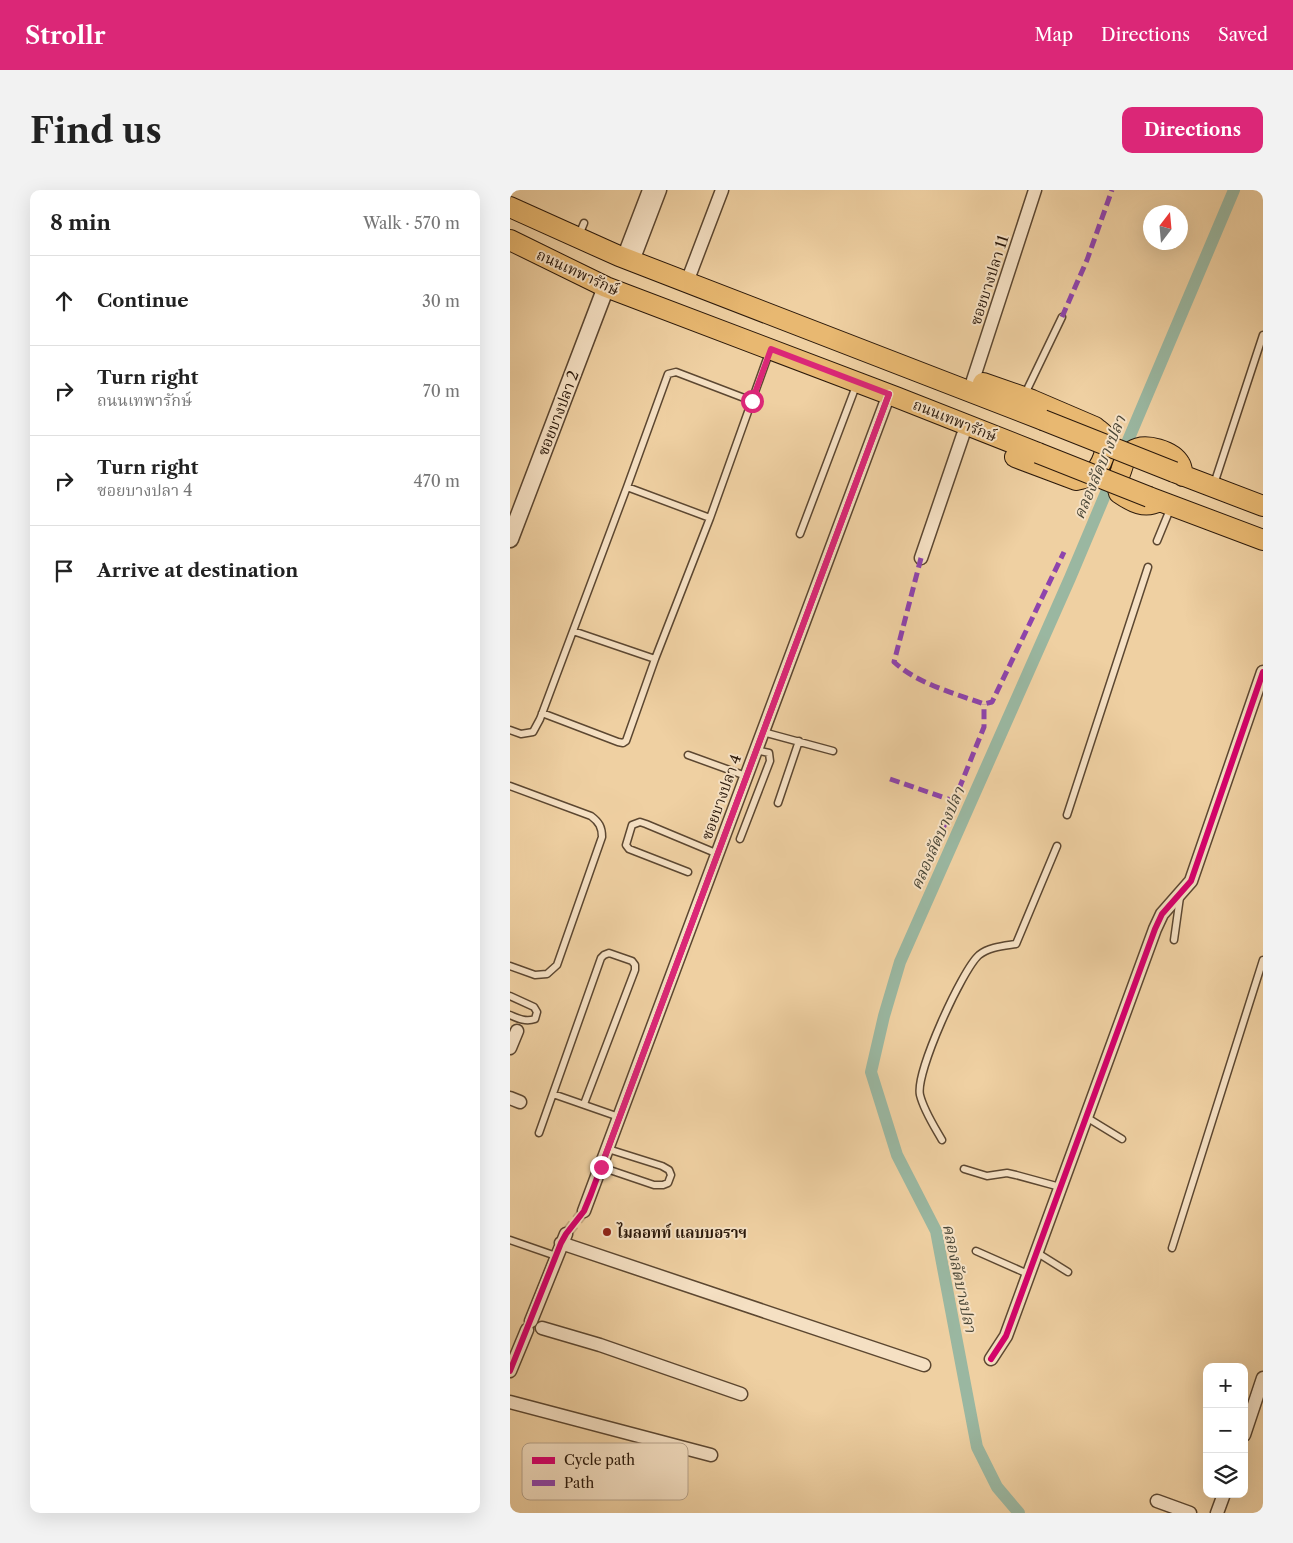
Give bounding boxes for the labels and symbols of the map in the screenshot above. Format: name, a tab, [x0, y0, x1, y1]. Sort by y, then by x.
north arrow	[1143, 205, 1188, 250]
street label: ซอยบางปลา 11	[966, 232, 1013, 327]
street label: ถนนเทพารักษ์	[534, 245, 623, 300]
street label: ซอยบางปลา 2	[533, 368, 583, 458]
route start	[741, 390, 764, 413]
street label: ถนนเทพารักษ์	[910, 395, 1000, 446]
water label: คลองลัดบางปลา	[1068, 411, 1130, 522]
street label: ซอยบางปลา 4	[697, 752, 745, 842]
water label: คลองลัดบางปลา	[905, 782, 969, 892]
route end	[590, 1156, 613, 1179]
place label: ไมลอทท์ แลบบอราฯ	[616, 1222, 747, 1242]
water label: คลองลัดบางปลา	[939, 1222, 981, 1335]
marker: ไมลอทท์ แลบบอราฯ	[601, 1226, 613, 1238]
legend	[522, 1443, 688, 1500]
text: Cycle path	[564, 1451, 635, 1469]
text: Path	[564, 1474, 594, 1492]

